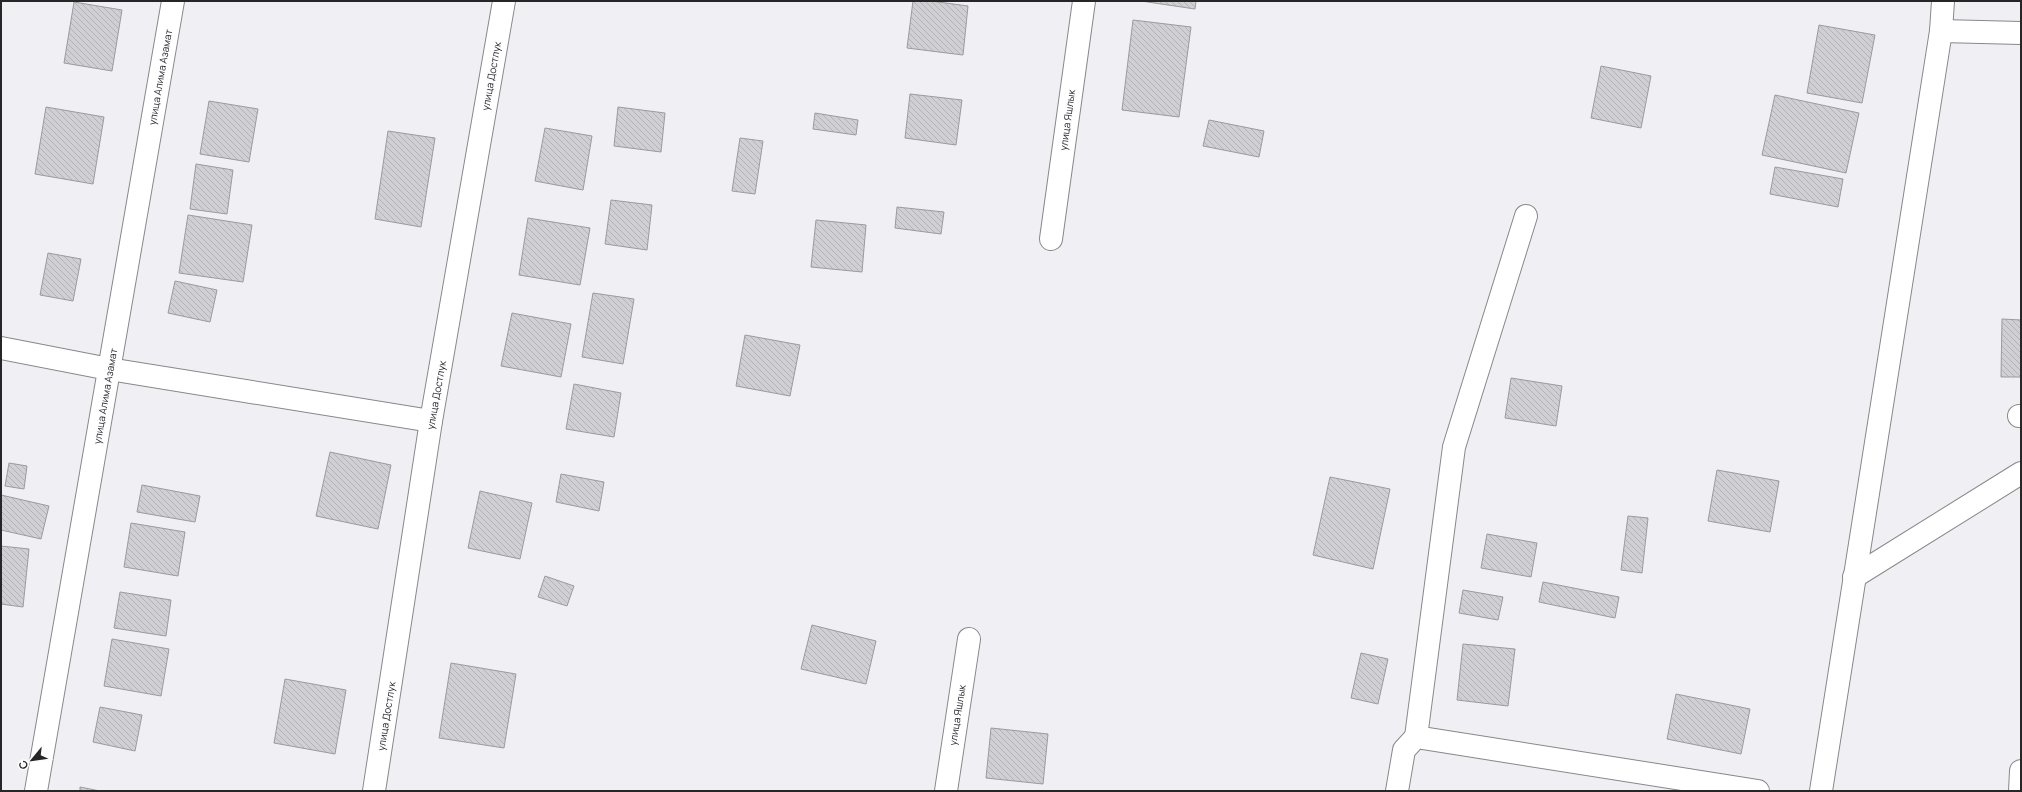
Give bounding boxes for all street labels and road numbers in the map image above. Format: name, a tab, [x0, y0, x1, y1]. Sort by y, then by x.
street label: улица Алима Азамат	[145, 28, 175, 126]
street label: улица Достлук	[478, 39, 504, 112]
street label: улица Яшлык	[1056, 88, 1078, 151]
street label: улица Алима Азамат	[90, 347, 120, 445]
street label: улица Достлук	[423, 358, 449, 431]
street label: улица Достлук	[374, 679, 399, 752]
street label: улица Яшлык	[945, 682, 969, 746]

